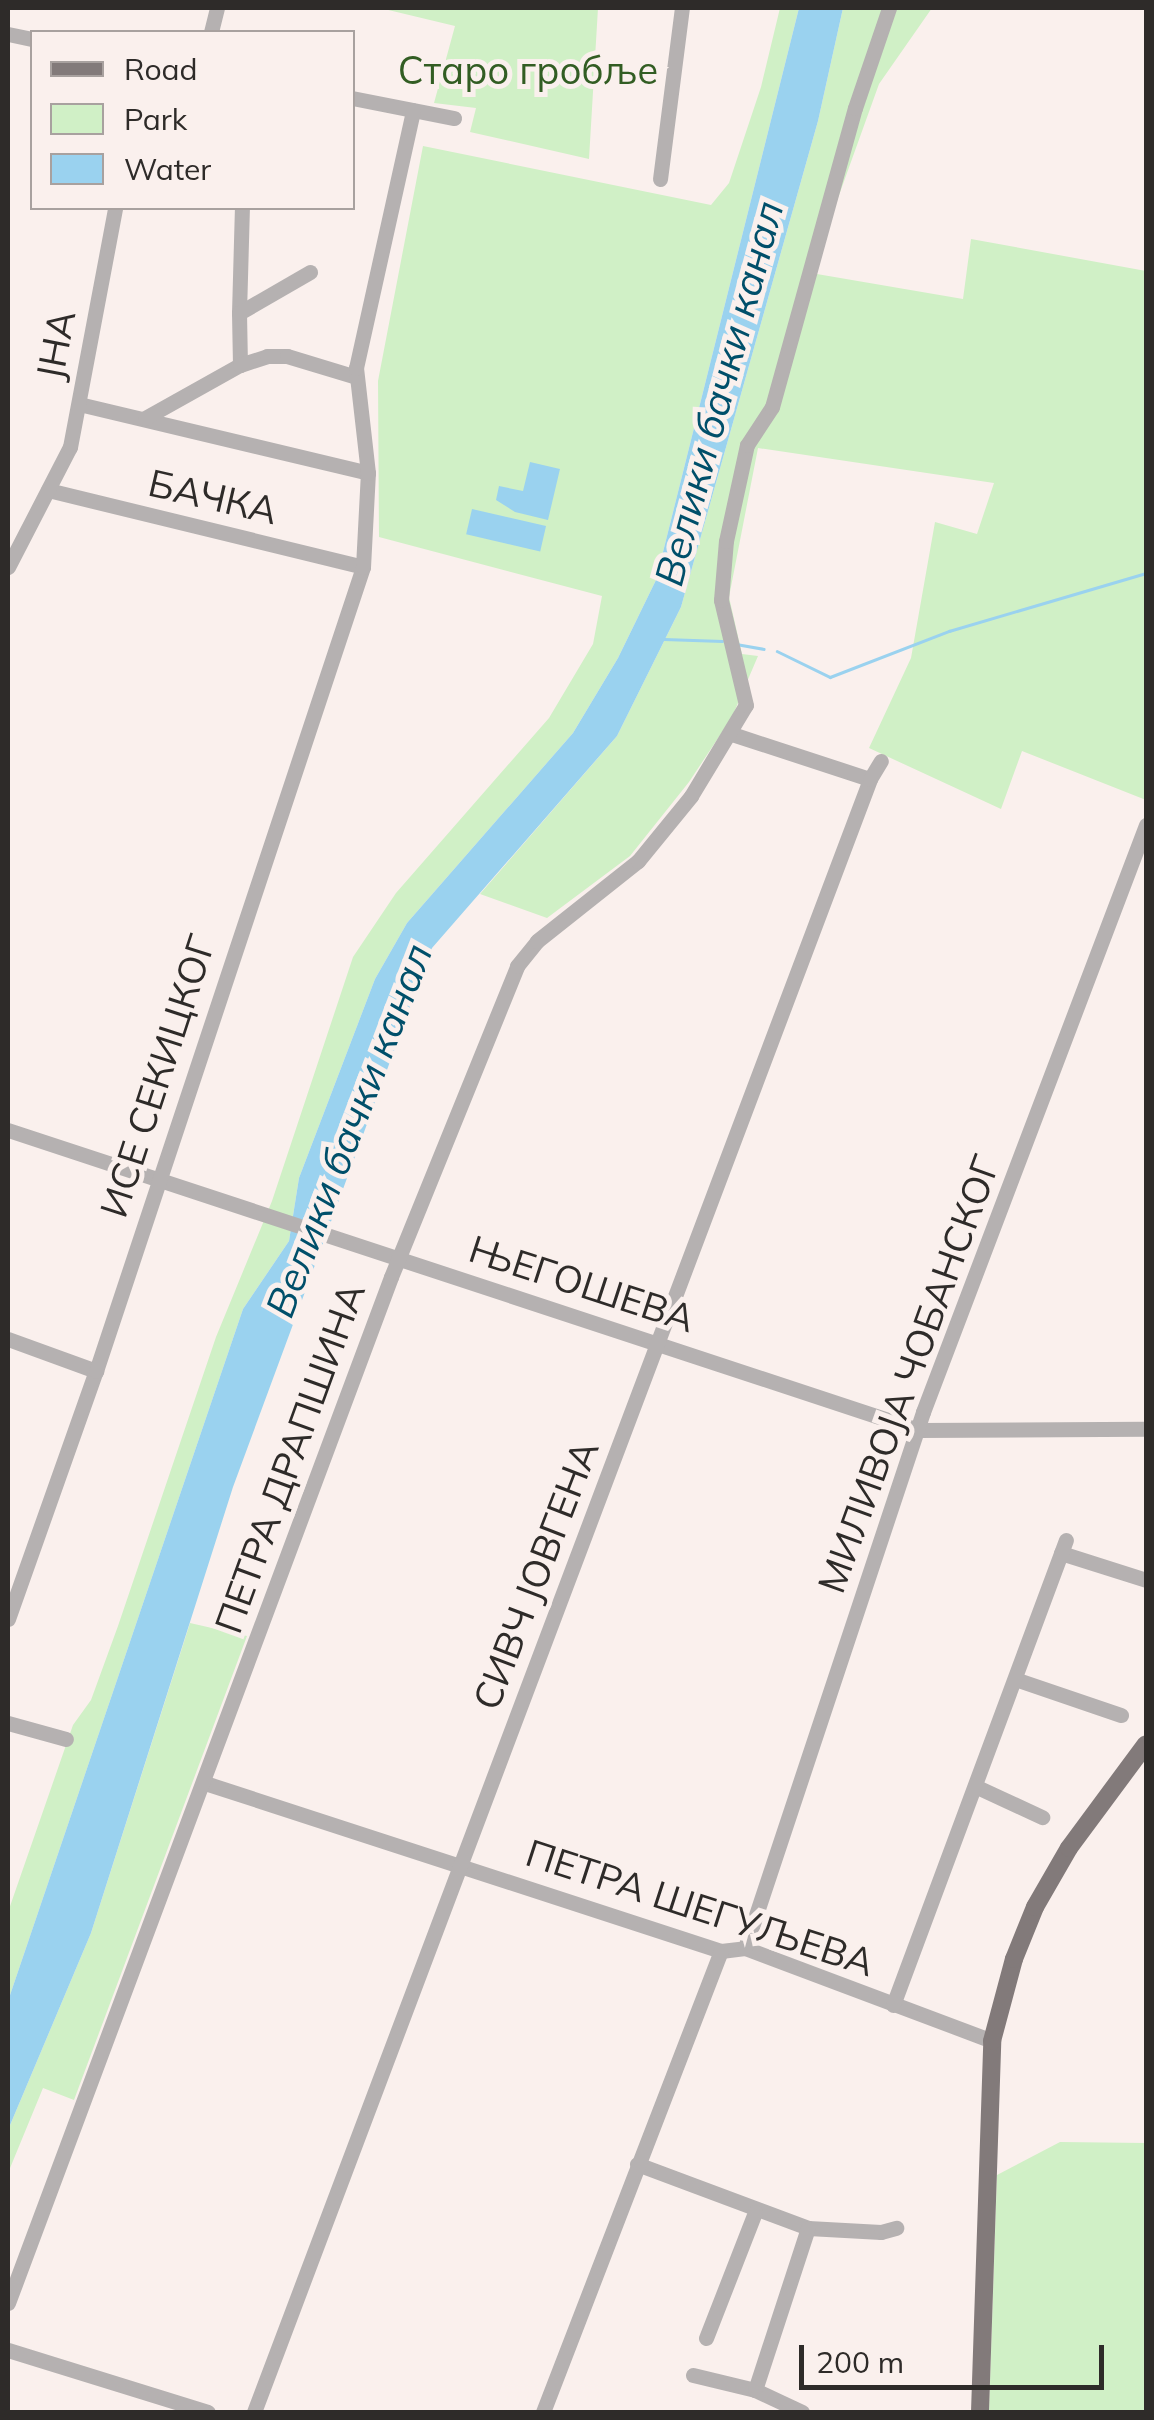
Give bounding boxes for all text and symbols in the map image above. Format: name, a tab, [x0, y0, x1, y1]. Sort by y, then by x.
legend	[30, 30, 355, 210]
park label: Старо гробље	[398, 48, 658, 94]
text: Road	[124, 50, 198, 88]
text: Park	[124, 100, 187, 138]
text: Water	[124, 150, 211, 188]
water label: Велики бачки канал	[644, 195, 792, 591]
street label: ЈНА	[27, 307, 85, 383]
street label: БАЧКА	[144, 460, 282, 534]
street label: ИСЕ СЕКИЦКОГ	[91, 929, 225, 1223]
water label: Велики бачки канал	[255, 937, 441, 1323]
street label: МИЛИВОЈА ЧОБАНСКОГ	[809, 1149, 1009, 1599]
street label: ЊЕГОШЕВА	[464, 1226, 700, 1342]
street label: ПЕТРА ДРАПШИНА	[205, 1277, 375, 1639]
street label: СИВЧ ЈОВГЕНА	[464, 1434, 608, 1716]
street label: ПЕТРА ШЕГУЉЕВА	[520, 1830, 880, 1986]
scale bar	[804, 2325, 1109, 2387]
text: 200 m	[816, 2343, 904, 2381]

